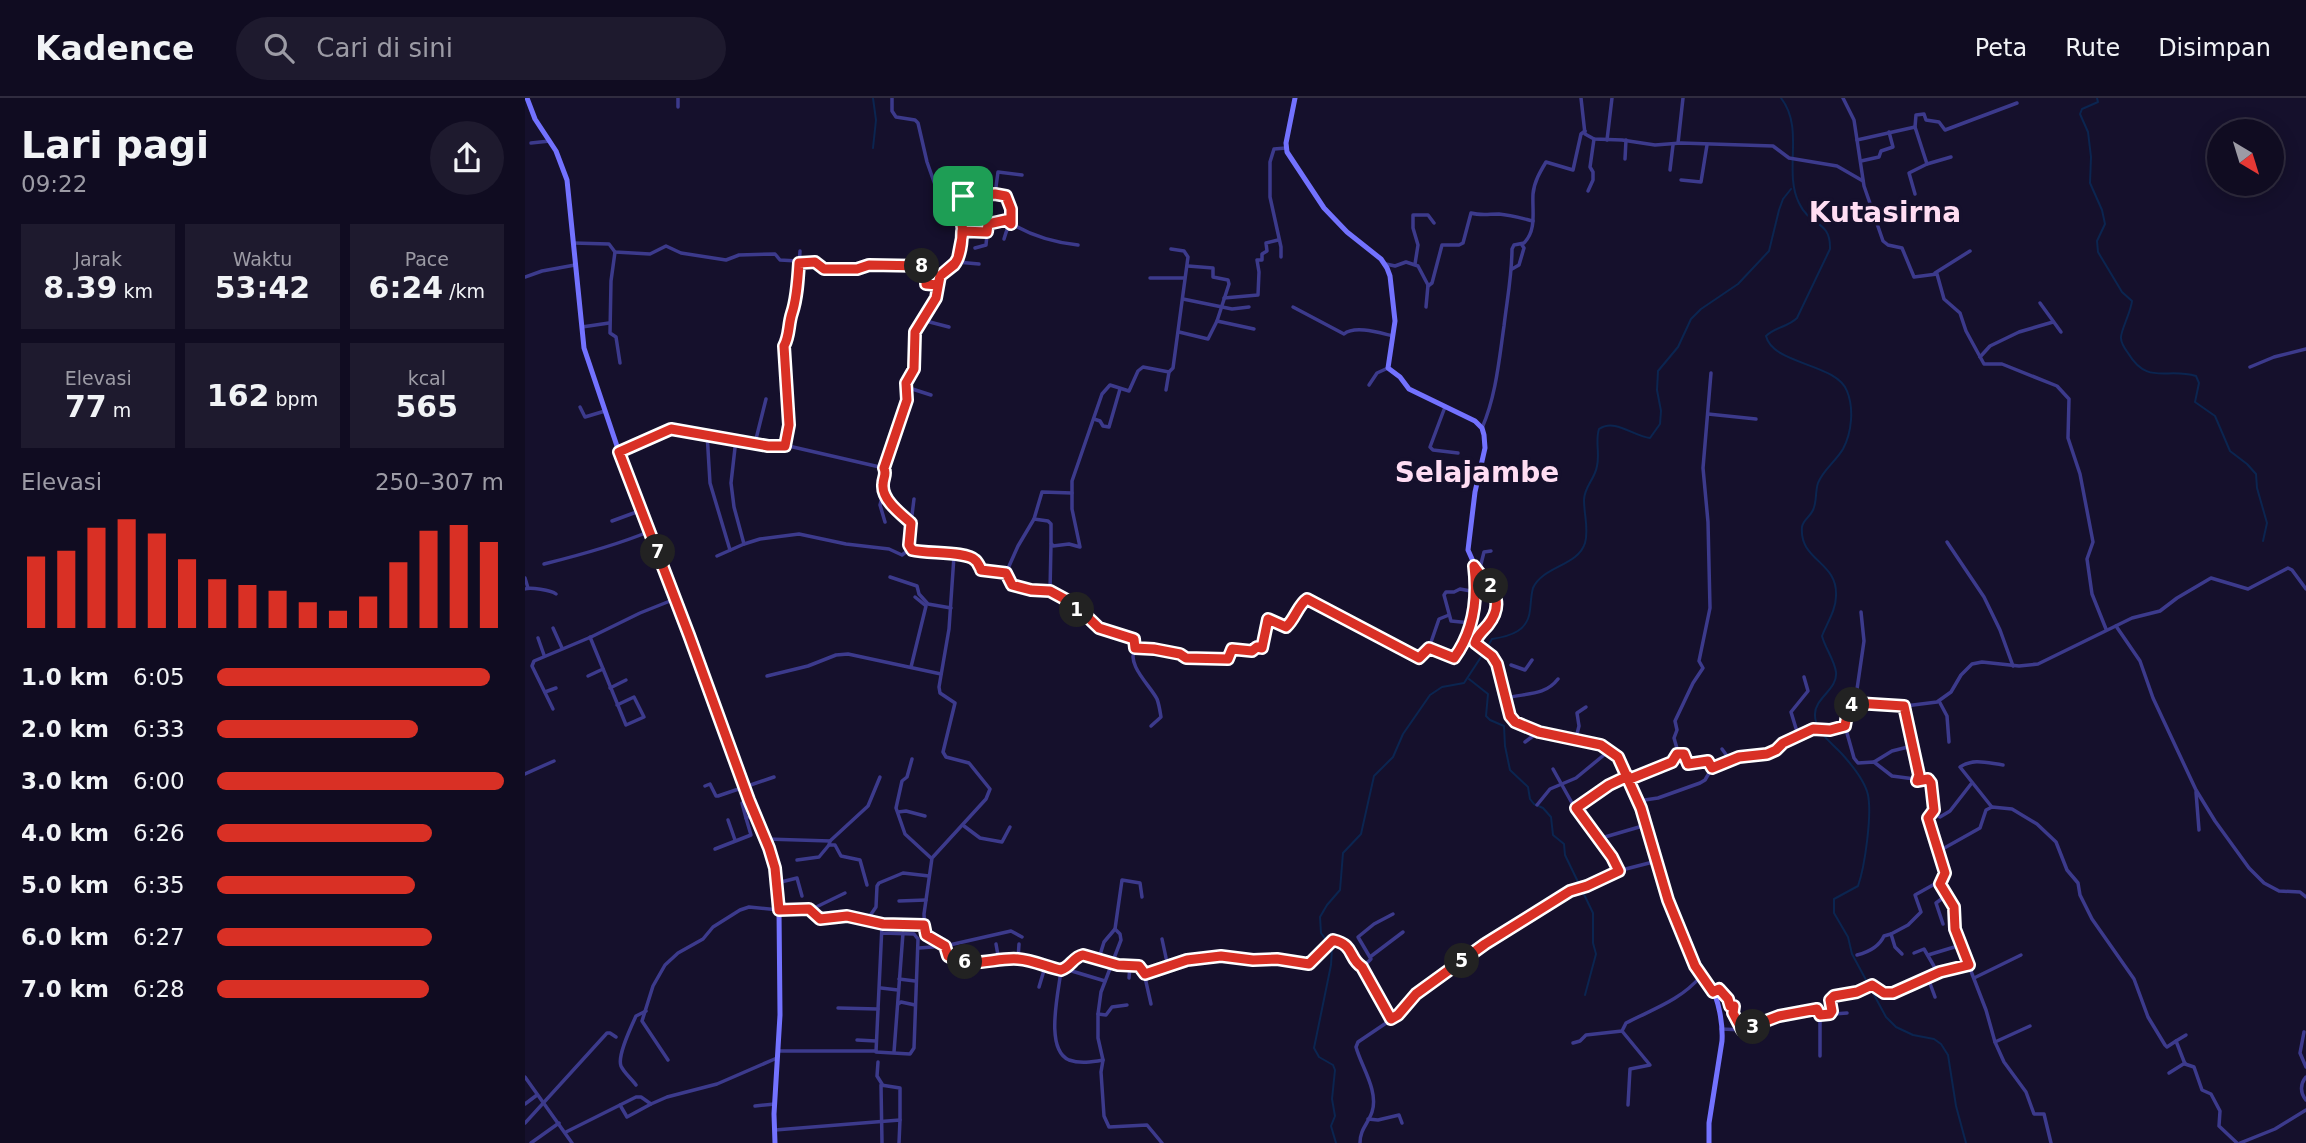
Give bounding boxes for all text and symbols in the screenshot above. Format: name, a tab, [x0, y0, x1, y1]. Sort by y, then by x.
search box	[236, 17, 726, 80]
text: Kadence	[35, 29, 194, 68]
icon: search	[260, 29, 298, 67]
text: Cari di sini	[316, 33, 453, 63]
text: Peta	[1975, 34, 2027, 62]
text: Rute	[2065, 34, 2120, 62]
text: Disimpan	[2158, 34, 2271, 62]
north arrow	[2207, 119, 2284, 196]
map controls	[2207, 119, 2284, 196]
button: share	[430, 121, 504, 195]
text: Lari pagi	[21, 123, 209, 167]
pin	[933, 166, 993, 226]
text: 09:22	[21, 171, 87, 197]
icon: arrive	[944, 177, 982, 215]
district label: Kutasirna	[1809, 196, 1961, 229]
text: Jarak	[74, 248, 122, 270]
text: Waktu	[233, 248, 292, 270]
text: Pace	[405, 248, 449, 270]
pin: 8	[905, 248, 939, 284]
text: 8	[915, 254, 928, 276]
text: 8.39	[43, 270, 117, 305]
text: 53:42	[215, 270, 310, 305]
text: 6:24	[369, 270, 443, 305]
text: km	[117, 280, 153, 302]
text: /km	[443, 280, 485, 302]
text: Elevasi	[65, 367, 132, 389]
text: kcal	[408, 367, 446, 389]
text: 162	[207, 378, 269, 413]
text: bpm	[269, 388, 318, 410]
text: 77	[65, 389, 107, 424]
text: 565	[396, 389, 458, 424]
text: m	[107, 399, 131, 421]
district label: Selajambe	[1395, 456, 1559, 489]
text: Elevasi	[21, 469, 102, 495]
text: 250–307 m	[375, 469, 504, 495]
pin: 7	[641, 534, 675, 570]
text: 7	[651, 540, 664, 562]
pin: 2	[1473, 568, 1509, 603]
text: 2	[1484, 574, 1497, 596]
pin: 1	[1059, 592, 1095, 628]
text: 1	[1070, 598, 1083, 620]
text: 1.0 km	[21, 664, 109, 690]
text: 6:05	[133, 664, 185, 690]
pin: 4	[1835, 688, 1869, 722]
text: 4	[1845, 693, 1858, 715]
text: 2.0 km	[21, 716, 109, 742]
text: 6:33	[133, 716, 185, 742]
text: 3.0 km	[21, 768, 109, 794]
text: 6:00	[133, 768, 185, 794]
text: 4.0 km	[21, 820, 109, 846]
text: 6:26	[133, 820, 185, 846]
text: 5.0 km	[21, 872, 109, 898]
text: 6:35	[133, 872, 185, 898]
text: 6.0 km	[21, 924, 109, 950]
text: 6:27	[133, 924, 185, 950]
pin: 6	[947, 944, 983, 980]
pin: 5	[1445, 944, 1479, 978]
text: 5	[1455, 949, 1468, 971]
text: 6	[958, 950, 971, 972]
text: 7.0 km	[21, 976, 109, 1002]
text: 6:28	[133, 976, 185, 1002]
pin: 3	[1735, 1010, 1771, 1044]
text: 3	[1746, 1015, 1759, 1037]

